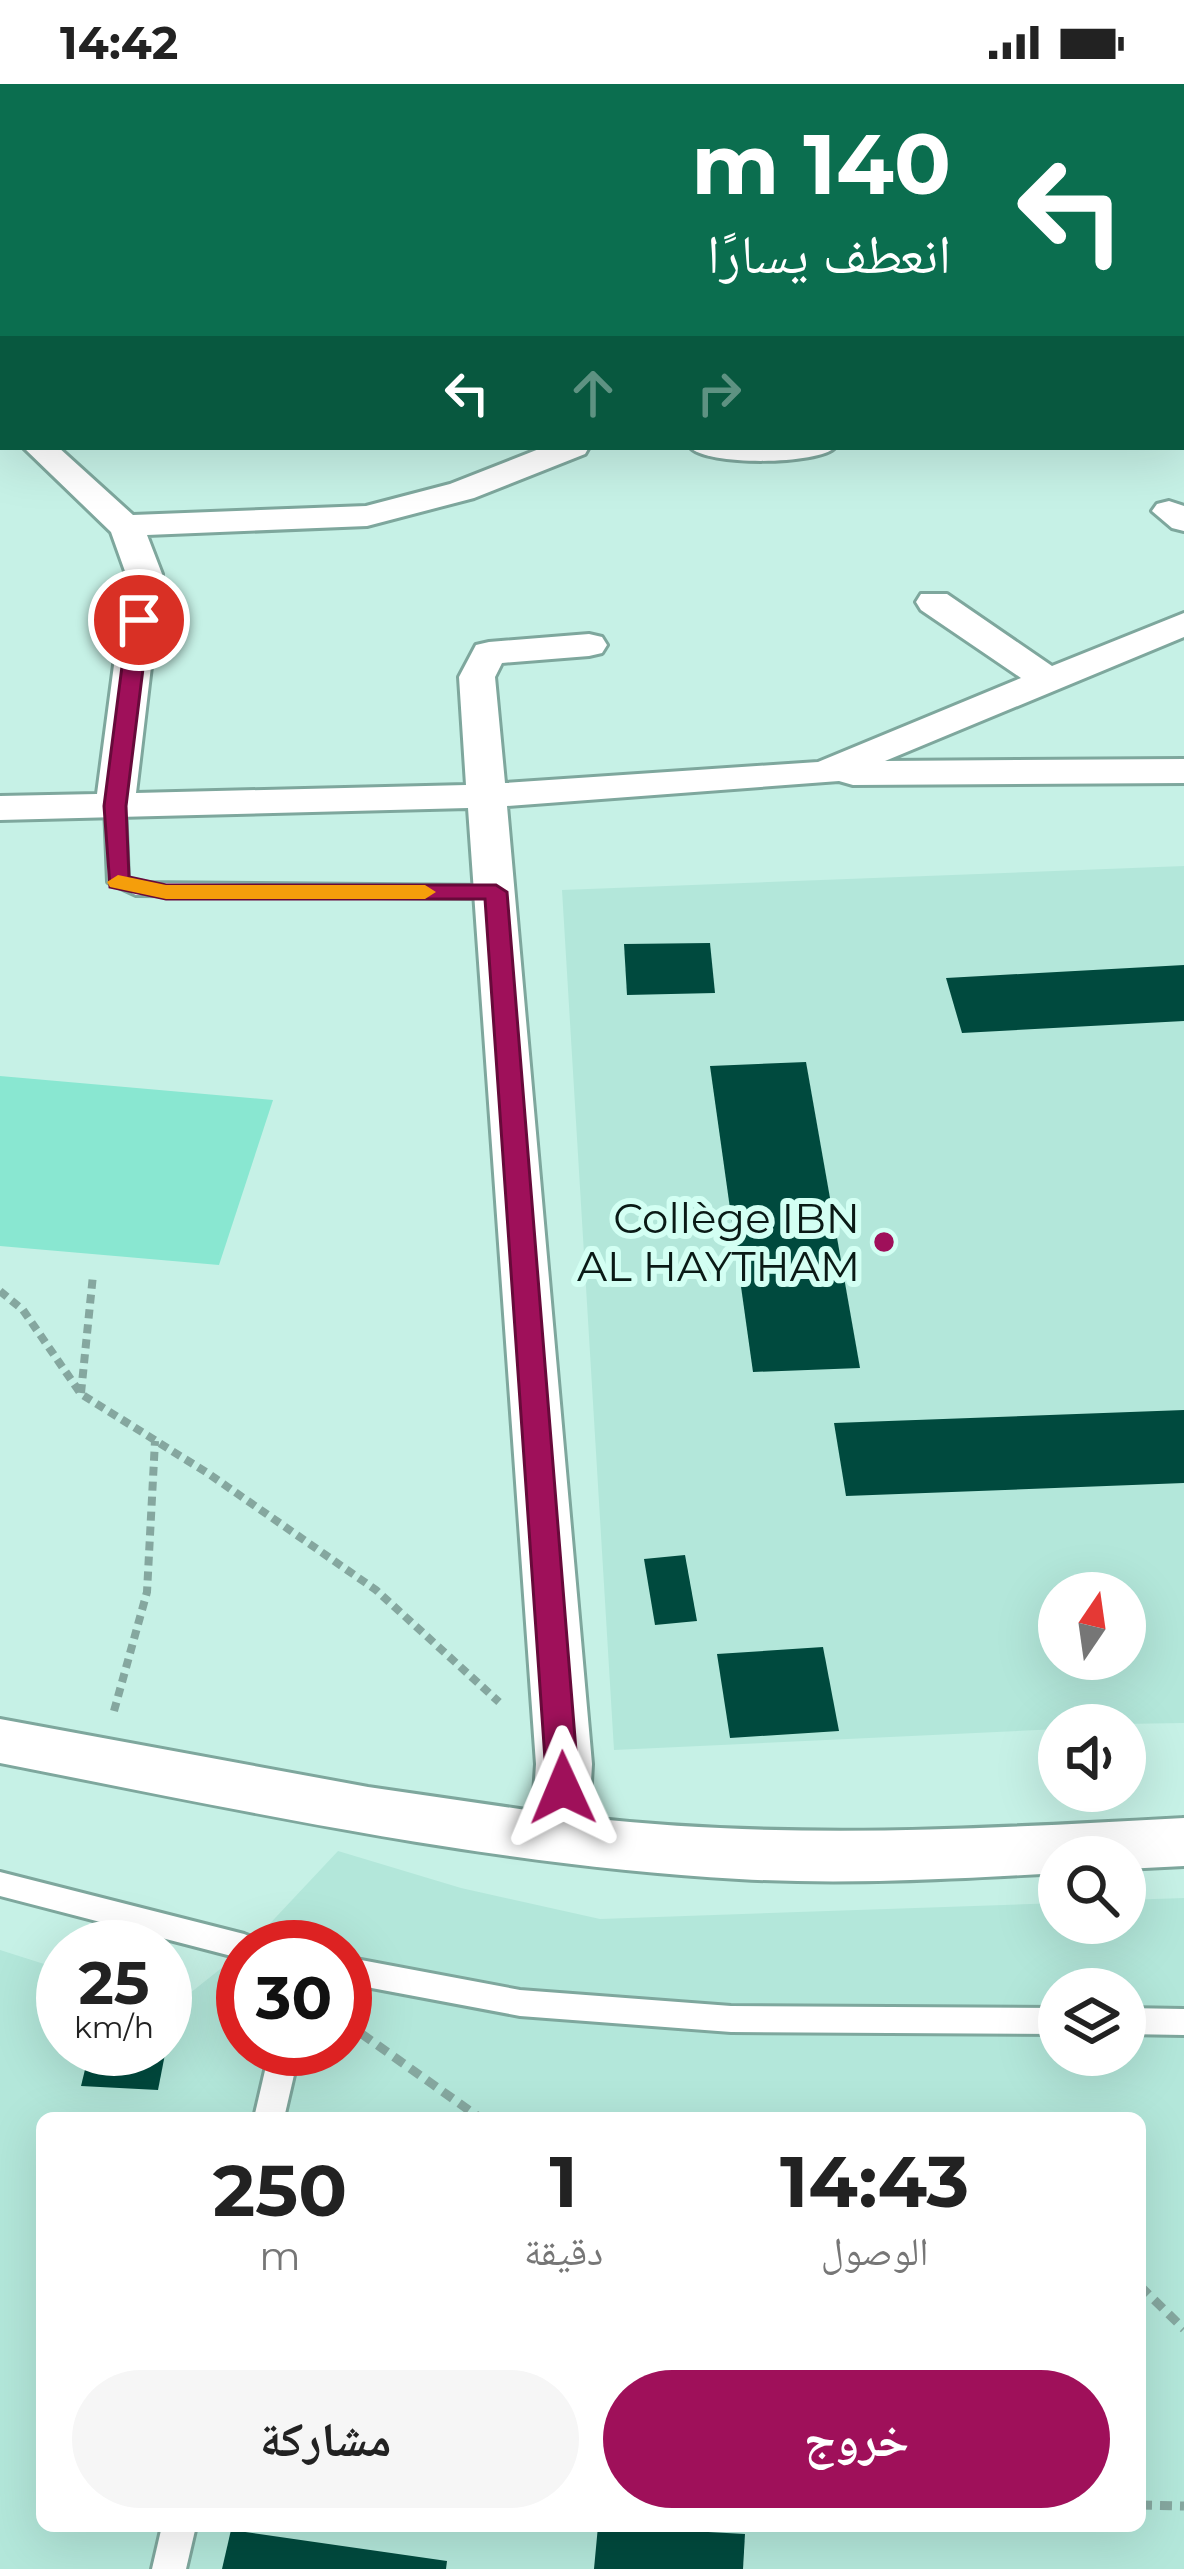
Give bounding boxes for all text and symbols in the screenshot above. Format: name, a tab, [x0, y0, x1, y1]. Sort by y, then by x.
text: 14:42	[60, 15, 178, 70]
text: 140 m	[691, 113, 951, 215]
icon: left	[993, 132, 1149, 288]
text: انعطف يسارًا	[707, 221, 951, 287]
icon: left	[434, 360, 500, 426]
icon: ahead	[560, 360, 626, 426]
icon: right	[686, 360, 752, 426]
pin	[88, 569, 190, 671]
icon: arrive	[106, 587, 172, 653]
place label: Collège IBN AL HAYTHAM	[577, 1192, 860, 1292]
marker: Collège IBN AL HAYTHAM	[871, 1229, 897, 1255]
north arrow	[1038, 1572, 1146, 1680]
map controls	[1038, 1572, 1146, 2076]
button: sound	[1038, 1704, 1146, 1812]
position arrow	[500, 1725, 626, 1851]
button: search	[1038, 1836, 1146, 1944]
speed limit sign: 30	[216, 1920, 372, 2076]
text: 25	[78, 1946, 150, 2019]
button: layers	[1038, 1968, 1146, 2076]
text: km/h	[74, 2009, 154, 2046]
text: 1	[549, 2137, 578, 2225]
text: 14:43	[780, 2137, 969, 2225]
text: 250	[213, 2146, 347, 2234]
text: دقيقة	[524, 2227, 603, 2275]
text: الوصول	[821, 2227, 929, 2275]
text: m	[259, 2232, 301, 2280]
button: مشاركة	[72, 2370, 579, 2508]
button: خروج	[603, 2370, 1110, 2508]

